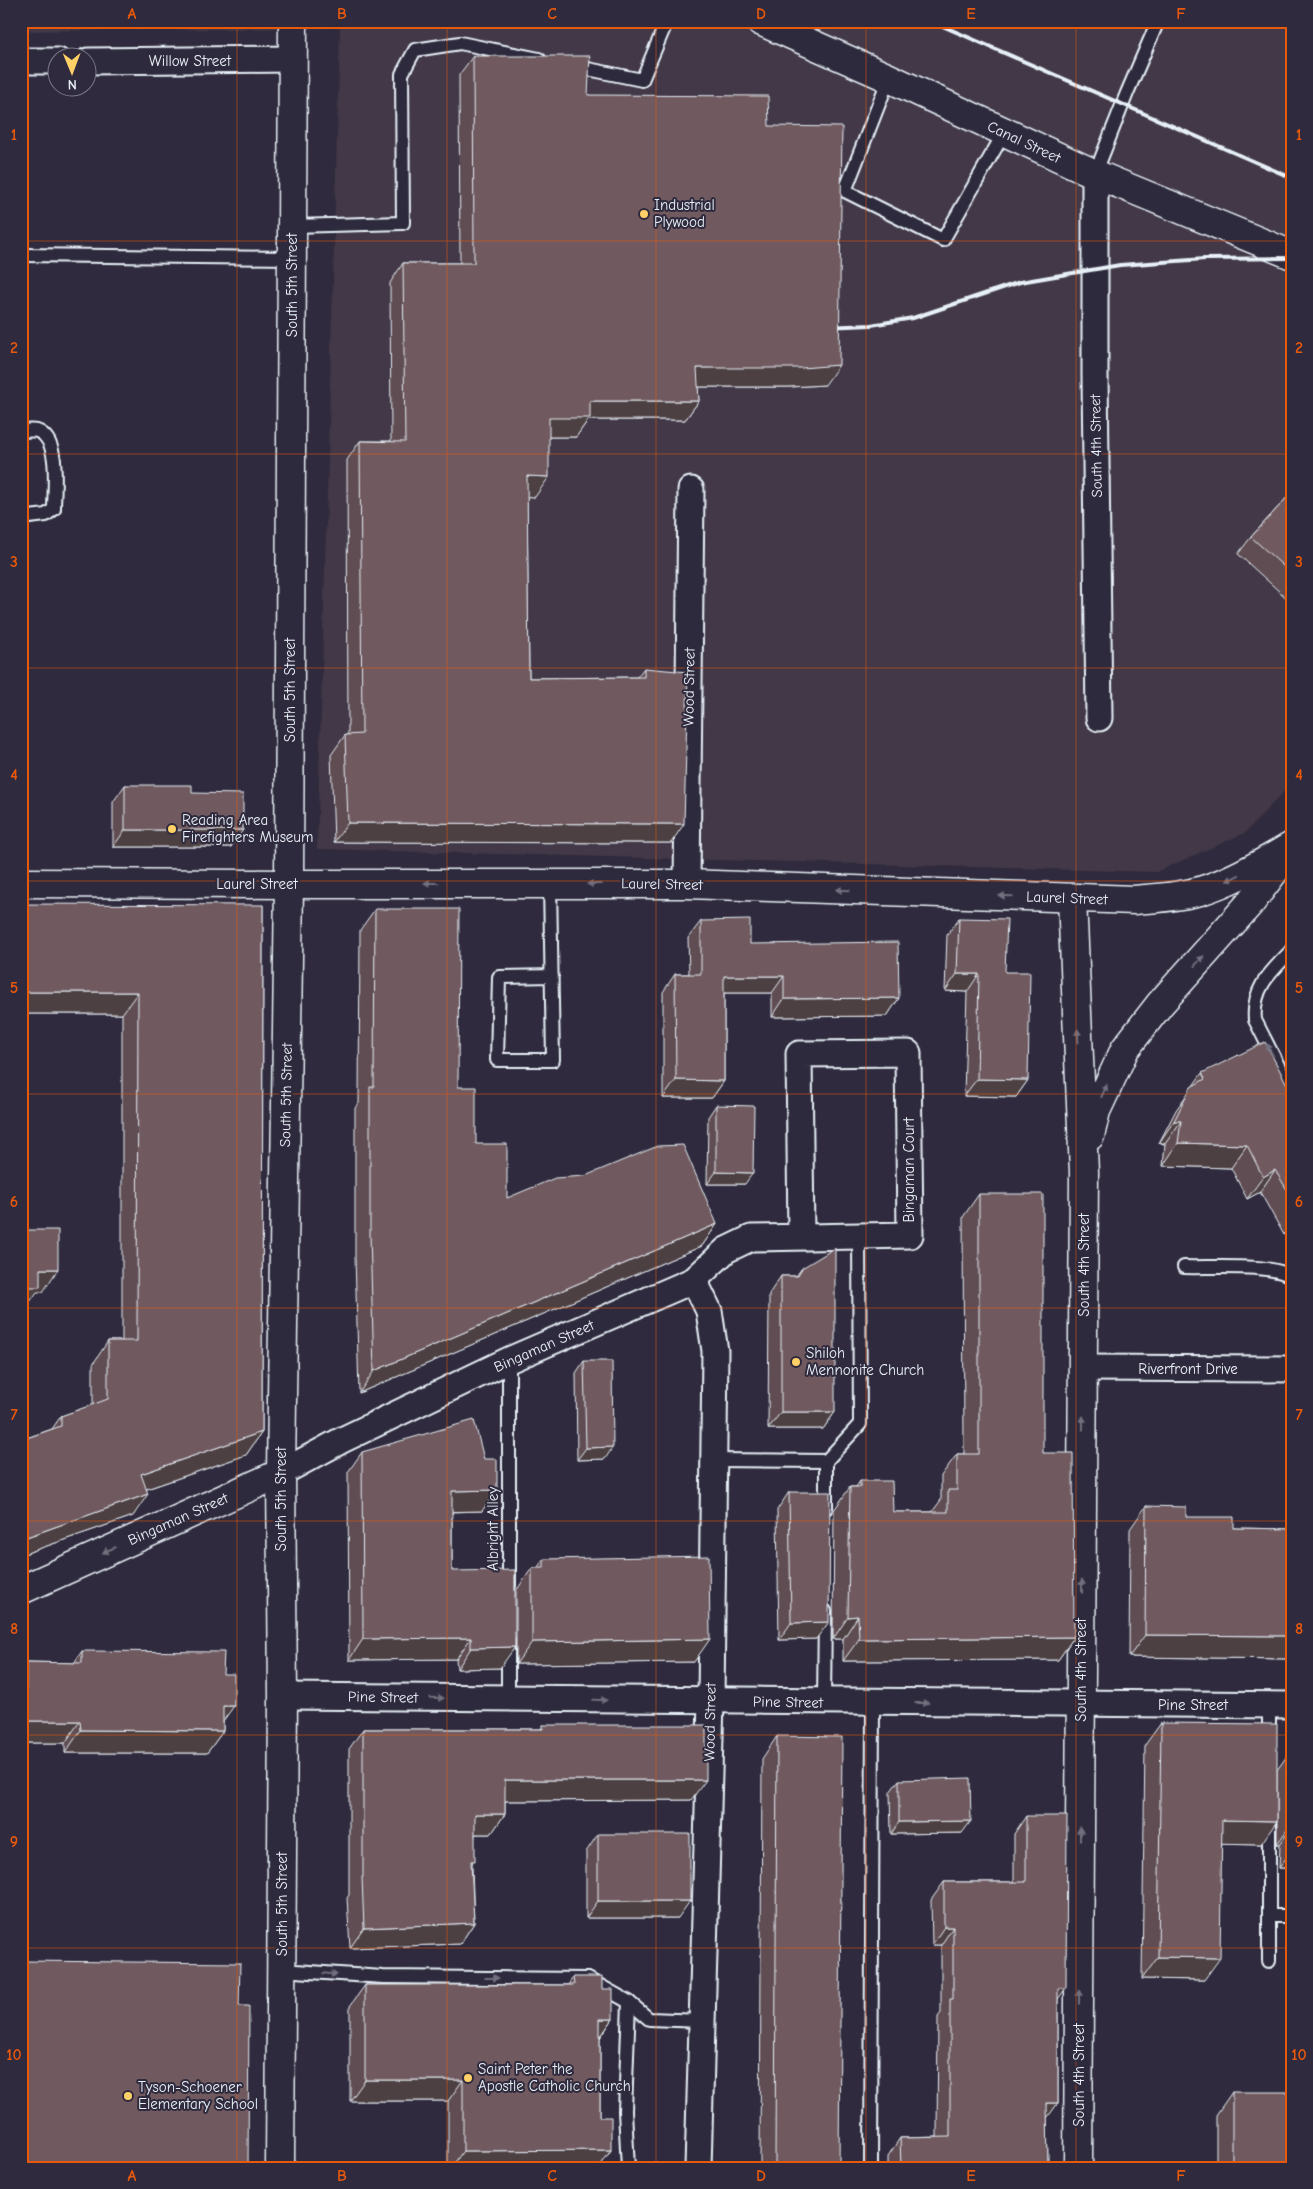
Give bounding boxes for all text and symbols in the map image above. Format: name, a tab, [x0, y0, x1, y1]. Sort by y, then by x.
text: A	[128, 5, 137, 23]
text: B	[337, 5, 347, 23]
text: C	[547, 5, 557, 23]
text: D	[756, 5, 766, 23]
text: E	[966, 5, 976, 23]
text: F	[1176, 5, 1186, 23]
north arrow	[48, 48, 98, 98]
street label: Willow Street	[149, 52, 232, 70]
text: N	[68, 76, 77, 93]
street label: Canal Street	[984, 117, 1064, 167]
text: 1	[11, 126, 17, 144]
text: 1	[1296, 126, 1302, 144]
place label: Industrial Plywood	[654, 196, 715, 231]
marker: Industrial Plywood	[638, 208, 650, 220]
street label: South 5th Street	[283, 232, 301, 337]
text: 2	[10, 339, 18, 357]
text: 2	[1295, 339, 1303, 357]
street label: South 4th Street	[1086, 393, 1106, 498]
text: 3	[10, 553, 18, 571]
text: 3	[1295, 553, 1303, 571]
street label: South 5th Street	[281, 637, 299, 742]
street label: Wood Street	[679, 647, 699, 727]
text: 4	[10, 766, 18, 784]
text: 4	[1295, 766, 1303, 784]
place label: Reading Area Firefighters Museum	[182, 811, 313, 846]
marker: Reading Area Firefighters Museum	[166, 823, 178, 835]
street label: Laurel Street	[621, 874, 704, 894]
one-way arrow	[1226, 874, 1240, 882]
street label: Laurel Street	[216, 875, 299, 893]
one-way arrow	[423, 879, 439, 887]
one-way arrow	[585, 880, 601, 888]
one-way arrow	[835, 886, 851, 894]
street label: Laurel Street	[1026, 888, 1109, 908]
one-way arrow	[998, 892, 1014, 900]
one-way arrow	[1193, 955, 1205, 967]
text: 5	[10, 979, 18, 997]
text: 5	[1295, 979, 1303, 997]
one-way arrow	[1074, 1028, 1082, 1044]
street label: South 5th Street	[276, 1042, 296, 1147]
one-way arrow	[1266, 1042, 1274, 1057]
one-way arrow	[1101, 1084, 1109, 1098]
street label: Bingaman Court	[900, 1117, 918, 1223]
text: 6	[10, 1193, 18, 1211]
text: 6	[1295, 1193, 1303, 1211]
street label: South 4th Street	[1075, 1213, 1093, 1317]
street label: Bingaman Street	[491, 1316, 598, 1376]
place label: Shiloh Mennonite Church	[806, 1344, 924, 1379]
marker: Shiloh Mennonite Church	[790, 1356, 802, 1368]
street label: Riverfront Drive	[1138, 1360, 1238, 1378]
text: 7	[10, 1406, 18, 1424]
text: 7	[1295, 1406, 1303, 1424]
one-way arrow	[1079, 1415, 1087, 1431]
street label: South 5th Street	[272, 1446, 290, 1551]
street label: Albright Alley	[484, 1487, 502, 1571]
street label: Bingaman Street	[125, 1489, 232, 1549]
one-way arrow	[102, 1547, 116, 1555]
one-way arrow	[1078, 1577, 1086, 1593]
street label: South 4th Street	[1072, 1618, 1090, 1722]
text: 8	[10, 1620, 18, 1638]
text: 8	[1295, 1620, 1303, 1638]
street label: Wood Street	[700, 1682, 720, 1762]
street label: Pine Street	[348, 1687, 419, 1707]
street label: Pine Street	[753, 1692, 824, 1712]
one-way arrow	[429, 1694, 445, 1702]
one-way arrow	[592, 1696, 608, 1704]
street label: Pine Street	[1158, 1696, 1229, 1714]
one-way arrow	[914, 1699, 930, 1707]
one-way arrow	[1076, 1826, 1084, 1842]
text: 9	[10, 1833, 18, 1851]
text: 9	[1295, 1833, 1303, 1851]
street label: South 5th Street	[273, 1851, 291, 1956]
one-way arrow	[322, 1971, 338, 1979]
one-way arrow	[485, 1974, 501, 1982]
one-way arrow	[1075, 1988, 1083, 2004]
street label: South 4th Street	[1070, 2023, 1088, 2127]
text: 10	[6, 2046, 22, 2064]
text: 10	[1291, 2046, 1307, 2064]
place label: Saint Peter the Apostle Catholic Church	[478, 2060, 631, 2095]
marker: Saint Peter the Apostle Catholic Church	[462, 2072, 474, 2084]
place label: Tyson-Schoener Elementary School	[138, 2078, 258, 2113]
marker: Tyson-Schoener Elementary School	[122, 2090, 134, 2102]
text: A	[128, 2167, 137, 2185]
text: B	[337, 2167, 347, 2185]
text: C	[547, 2167, 557, 2185]
text: D	[756, 2167, 766, 2185]
text: E	[966, 2167, 976, 2185]
text: F	[1176, 2167, 1186, 2185]

